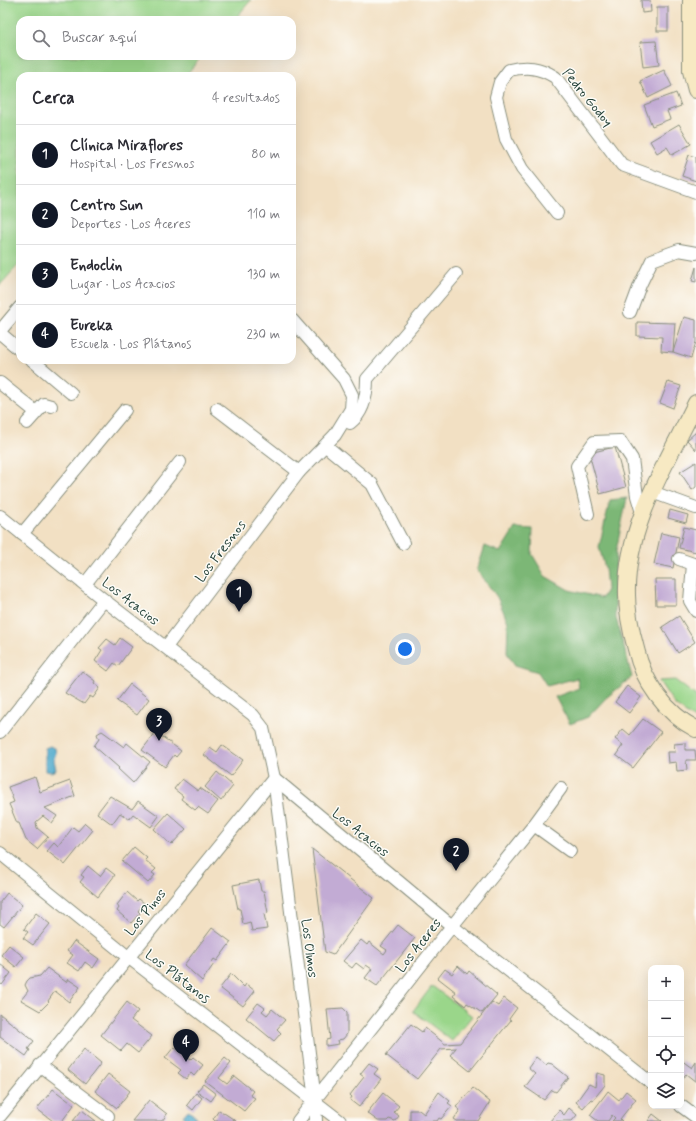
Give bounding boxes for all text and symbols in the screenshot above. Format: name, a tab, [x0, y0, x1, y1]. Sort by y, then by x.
search box	[16, 16, 296, 60]
icon: search	[30, 27, 52, 49]
text: Buscar aquí	[62, 28, 137, 48]
street label: Pedro Godoy	[558, 65, 616, 131]
text: Cerca	[32, 87, 75, 109]
text: 4 resultados	[212, 90, 280, 107]
text: Clínica Miraflores	[70, 136, 183, 156]
text: 1	[42, 146, 48, 163]
text: 80 m	[251, 146, 280, 163]
text: Hospital · Los Fresnos	[70, 156, 195, 173]
text: Centro Sun	[70, 196, 143, 216]
text: 2	[42, 206, 48, 223]
text: 110 m	[247, 206, 280, 223]
text: Deportes · Los Aceres	[70, 216, 191, 233]
text: Endoclin	[70, 256, 122, 276]
text: 3	[42, 266, 48, 283]
text: 130 m	[247, 266, 280, 283]
text: Lugar · Los Acacios	[70, 276, 175, 293]
text: Eureka	[70, 316, 113, 336]
text: 4	[41, 326, 49, 343]
text: 230 m	[246, 326, 280, 343]
text: Escuela · Los Plátanos	[70, 336, 191, 353]
street label: Los Fresnos	[191, 517, 250, 586]
street label: Los Acacios	[98, 574, 163, 630]
pin: 1	[226, 579, 252, 612]
your location	[395, 639, 415, 659]
pin: 3	[146, 708, 172, 741]
street label: Los Acacios	[328, 804, 393, 861]
pin: 2	[443, 838, 469, 871]
street label: Los Pinos	[121, 885, 170, 940]
street label: Los Aceres	[392, 915, 446, 976]
street label: Los Olmos	[296, 918, 322, 979]
street label: Los Plátanos	[141, 946, 214, 1008]
map controls	[648, 965, 684, 1109]
button: +	[648, 965, 684, 1001]
button: −	[648, 1001, 684, 1037]
pin: 4	[173, 1029, 199, 1062]
button: locate	[648, 1037, 684, 1073]
button: layers	[648, 1073, 684, 1109]

